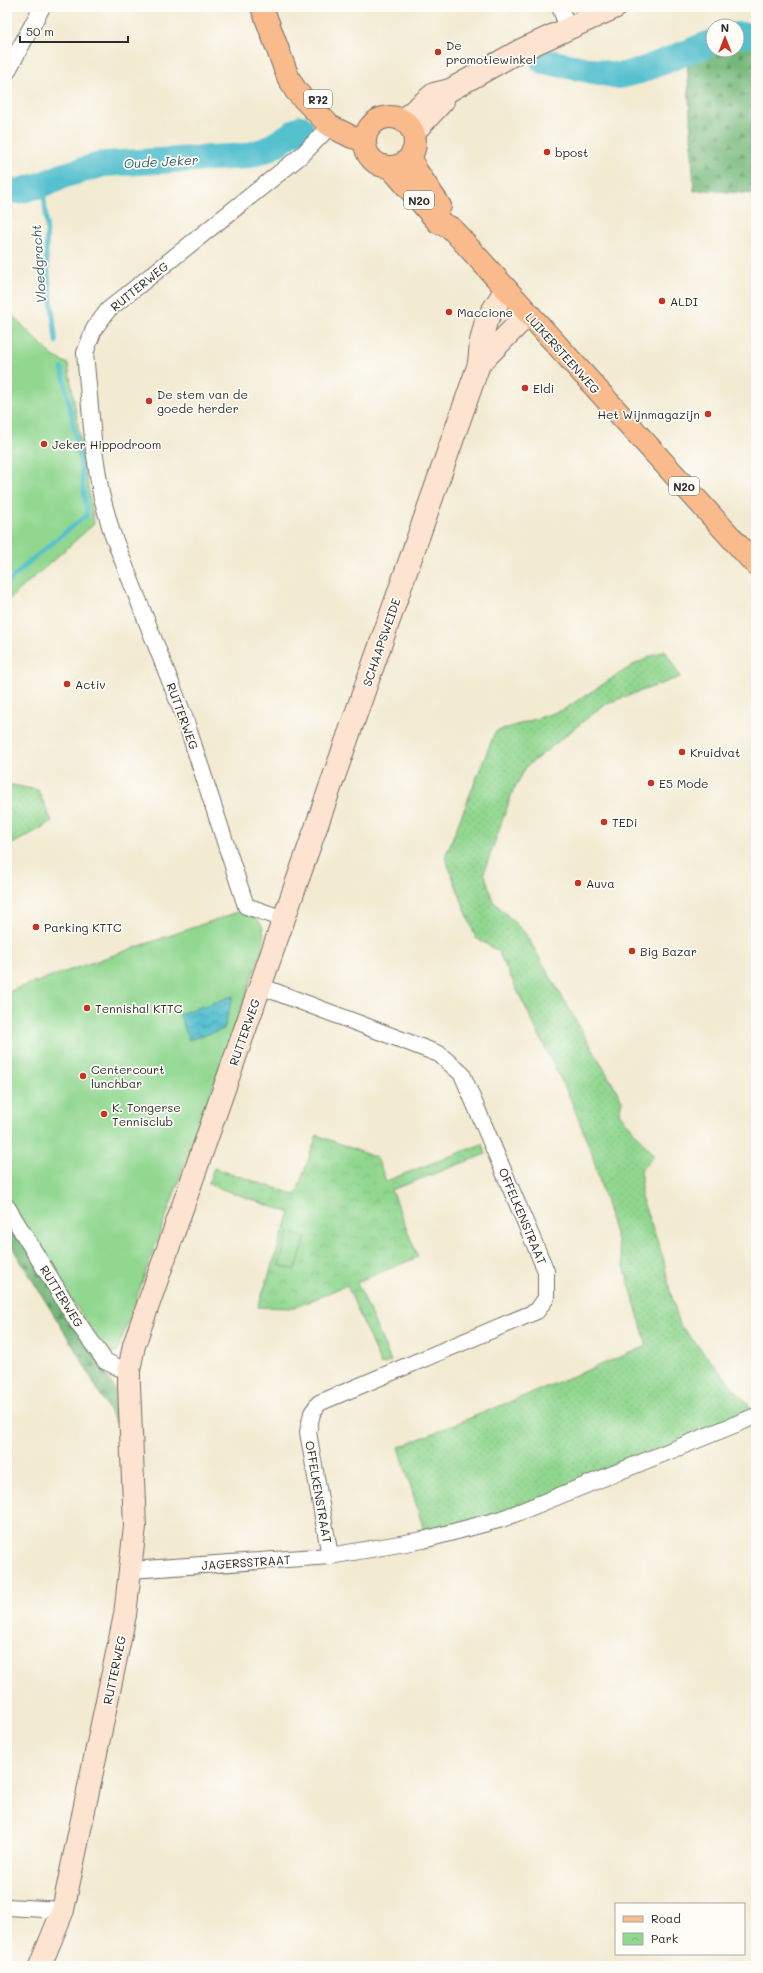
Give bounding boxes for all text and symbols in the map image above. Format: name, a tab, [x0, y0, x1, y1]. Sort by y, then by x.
scale bar	[20, 18, 128, 44]
north arrow	[705, 18, 745, 58]
text: N	[721, 20, 729, 35]
text: 50 m	[26, 23, 54, 39]
place label: De promotiewinkel	[446, 37, 536, 67]
marker: De promotiewinkel	[433, 47, 443, 57]
road number: R72	[304, 90, 332, 108]
place label: bpost	[555, 144, 588, 160]
marker: bpost	[542, 147, 552, 157]
water label: Oude Jeker	[123, 151, 199, 171]
road number: N20	[404, 191, 434, 209]
water label: Vloedgracht	[27, 224, 49, 304]
street label: RUTTERWEG	[107, 258, 171, 314]
place label: ALDI	[670, 293, 698, 309]
marker: ALDI	[657, 296, 667, 306]
place label: Maccione	[457, 304, 513, 320]
marker: Maccione	[444, 307, 454, 317]
street label: LUIKERSTEENWEG	[522, 309, 604, 397]
place label: Eldi	[533, 380, 554, 396]
marker: Eldi	[520, 383, 530, 393]
place label: De stem van de goede herder	[157, 386, 248, 416]
marker: De stem van de goede herder	[144, 396, 154, 406]
place label: Het Wijnmagazijn	[598, 406, 700, 422]
marker: Het Wijnmagazijn	[703, 409, 713, 419]
place label: Jeker Hippodroom	[52, 436, 161, 452]
marker: Jeker Hippodroom	[39, 439, 49, 449]
road number: N20	[669, 477, 699, 495]
street label: SCHAAPSWEIDE	[358, 596, 404, 688]
place label: Activ	[75, 676, 106, 692]
marker: Activ	[62, 679, 72, 689]
street label: RUTTERWEG	[164, 680, 203, 752]
place label: Kruidvat	[690, 744, 740, 760]
marker: Kruidvat	[677, 747, 687, 757]
place label: E5 Mode	[659, 775, 708, 791]
marker: E5 Mode	[646, 778, 656, 788]
place label: TEDi	[612, 814, 637, 830]
marker: TEDi	[599, 817, 609, 827]
place label: Auva	[586, 875, 615, 891]
marker: Auva	[573, 878, 583, 888]
place label: Parking KTTC	[44, 919, 122, 935]
marker: Parking KTTC	[31, 922, 41, 932]
place label: Big Bazar	[640, 943, 697, 959]
marker: Big Bazar	[627, 946, 637, 956]
street label: RUTTERWEG	[225, 996, 263, 1068]
place label: Tennishal KTTC	[95, 1000, 183, 1016]
marker: Tennishal KTTC	[82, 1003, 92, 1013]
place label: Centercourt lunchbar	[91, 1061, 164, 1091]
marker: Centercourt lunchbar	[78, 1071, 88, 1081]
place label: K. Tongerse Tennisclub	[112, 1099, 181, 1129]
marker: K. Tongerse Tennisclub	[99, 1109, 109, 1119]
street label: OFFELKENSTRAAT	[495, 1165, 551, 1267]
street label: RUTTERWEG	[37, 1262, 87, 1330]
street label: OFFELKENSTRAAT	[302, 1440, 336, 1545]
street label: JAGERSSTRAAT	[201, 1551, 292, 1573]
street label: RUTTERWEG	[99, 1634, 129, 1706]
legend	[615, 1903, 745, 1955]
text: Road	[651, 1910, 681, 1926]
text: Park	[651, 1930, 678, 1946]

